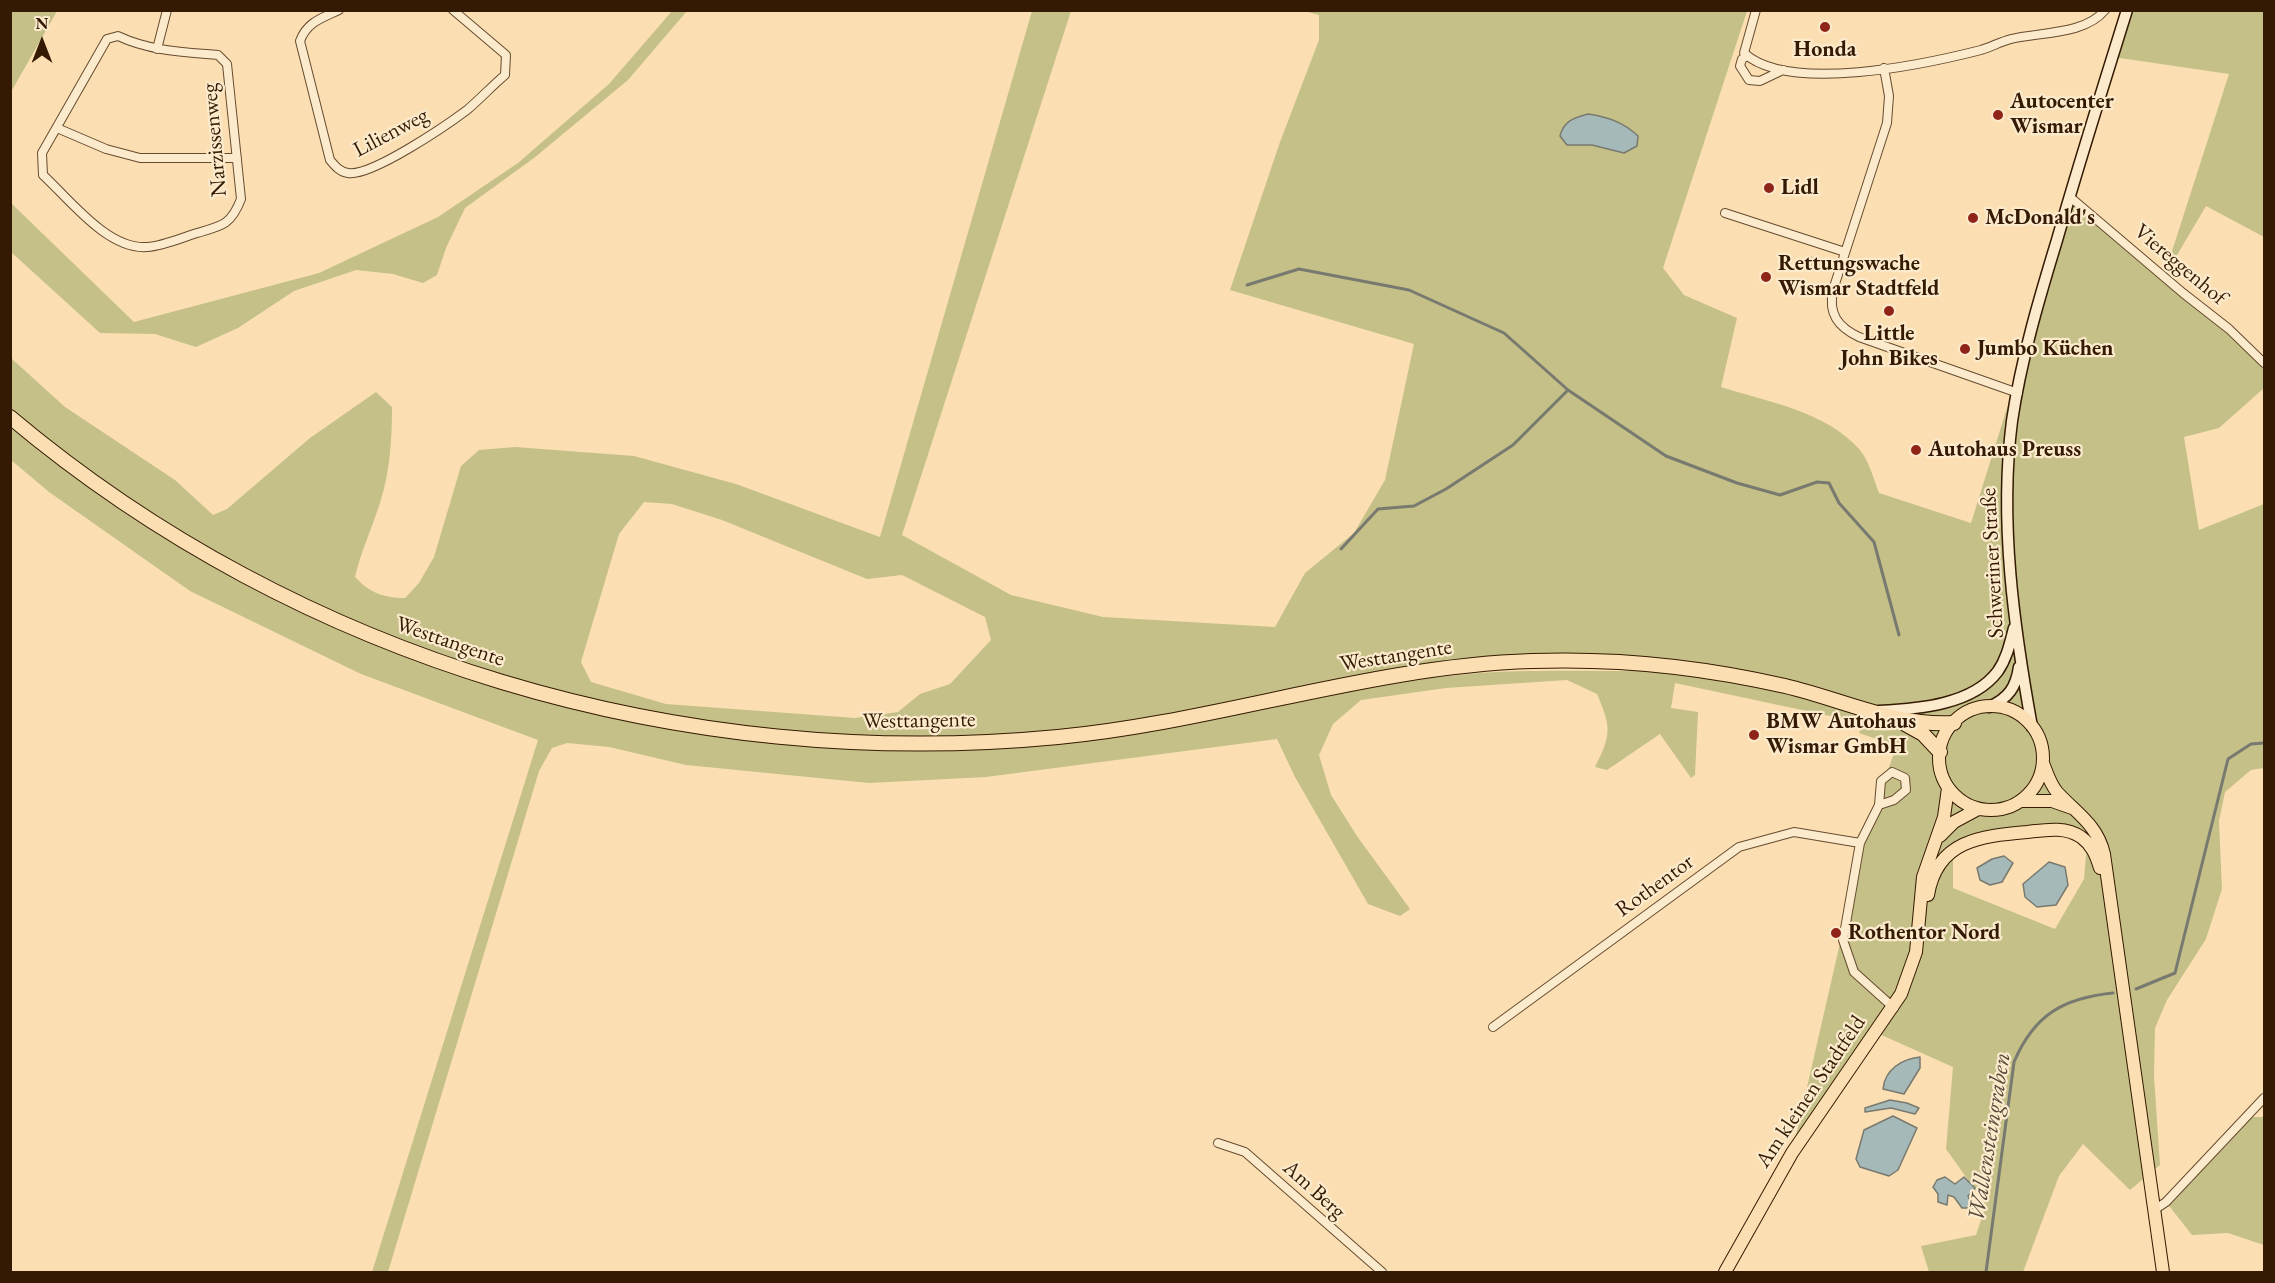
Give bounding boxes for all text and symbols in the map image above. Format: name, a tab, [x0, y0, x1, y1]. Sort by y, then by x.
north arrow	[12, 12, 72, 72]
text: N	[36, 13, 48, 34]
marker: Honda	[1818, 20, 1832, 34]
place label: Honda	[1794, 37, 1856, 63]
street label: Narzissenweg	[197, 82, 233, 198]
place label: Autocenter Wismar	[2010, 89, 2114, 140]
street label: Lilienweg	[349, 102, 433, 164]
marker: Autocenter Wismar	[1991, 108, 2005, 122]
place label: Lidl	[1781, 175, 1819, 201]
marker: Lidl	[1762, 181, 1776, 195]
place label: McDonald's	[1985, 205, 2095, 231]
marker: McDonald's	[1966, 211, 1980, 225]
street label: Viereggenhof	[2128, 219, 2232, 311]
place label: Rettungswache Wismar Stadtfeld	[1778, 251, 1939, 302]
marker: Rettungswache Wismar Stadtfeld	[1759, 270, 1773, 284]
marker: Little John Bikes	[1882, 304, 1896, 318]
place label: Little John Bikes	[1840, 321, 1938, 372]
place label: Jumbo Küchen	[1977, 336, 2114, 362]
marker: Jumbo Küchen	[1958, 342, 1972, 356]
place label: Autohaus Preuss	[1928, 437, 2081, 463]
marker: Autohaus Preuss	[1909, 443, 1923, 457]
street label: Schweriner Straße	[1976, 487, 2010, 639]
street label: Westtangente	[392, 611, 508, 673]
street label: Westtangente	[1338, 634, 1454, 678]
street label: Westtangente	[862, 707, 976, 735]
place label: BMW Autohaus Wismar GmbH	[1766, 709, 1916, 760]
marker: BMW Autohaus Wismar GmbH	[1747, 728, 1761, 742]
street label: Rothentor	[1611, 849, 1699, 923]
place label: Rothentor Nord	[1848, 920, 2000, 946]
marker: Rothentor Nord	[1829, 926, 1843, 940]
street label: Am kleinen Stadtfeld	[1750, 1011, 1872, 1173]
water label: Wallensteingraben	[1962, 1051, 2018, 1223]
street label: Am Berg	[1277, 1155, 1351, 1225]

